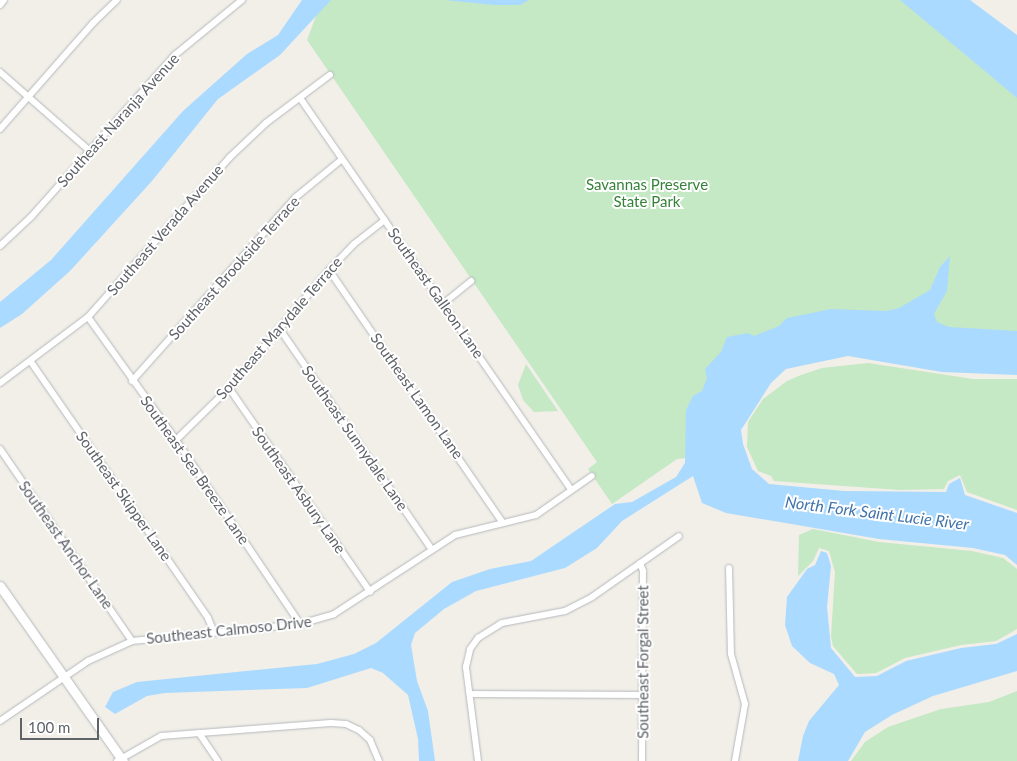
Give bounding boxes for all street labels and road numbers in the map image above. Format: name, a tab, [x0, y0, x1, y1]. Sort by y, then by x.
street label: Southeast Naranja Avenue	[53, 49, 183, 191]
street label: Southeast Verada Avenue	[103, 160, 227, 300]
street label: Southeast Brookside Terrace	[165, 192, 303, 344]
street label: Southeast Galleon Lane	[384, 224, 488, 362]
street label: Southeast Marydale Terrace	[212, 253, 346, 403]
street label: Southeast Lamon Lane	[367, 330, 467, 462]
street label: Southeast Sunnydale Lane	[298, 362, 412, 514]
street label: Southeast Sea Breeze Lane	[137, 392, 253, 548]
street label: Southeast Asbury Lane	[248, 423, 350, 557]
street label: Southeast Skipper Lane	[72, 428, 176, 564]
street label: Southeast Anchor Lane	[15, 477, 117, 613]
street label: Southeast Forgal Street	[634, 585, 652, 739]
street label: Southeast Calmoso Drive	[145, 612, 313, 648]

